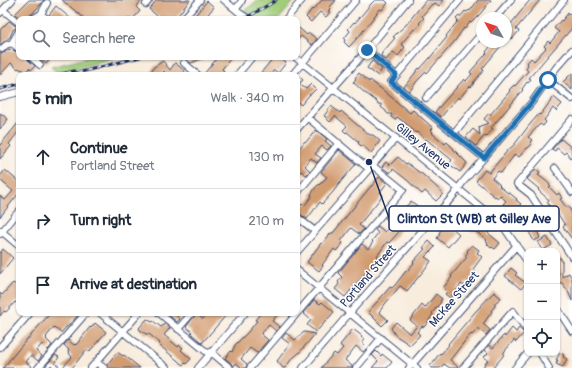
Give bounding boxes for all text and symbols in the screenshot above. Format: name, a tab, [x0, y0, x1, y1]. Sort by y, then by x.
north arrow	[476, 12, 512, 48]
search box	[16, 16, 300, 60]
icon: search	[30, 27, 52, 49]
text: Search here	[62, 29, 135, 48]
route end	[358, 41, 376, 59]
route start	[539, 71, 557, 89]
text: 5 min	[32, 88, 72, 109]
text: Walk · 340 m	[210, 90, 284, 106]
street label: Gilley Avenue	[392, 120, 453, 173]
text: Continue	[70, 139, 128, 158]
icon: ahead	[32, 146, 54, 168]
text: 130 m	[248, 149, 284, 165]
text: Portland Street	[70, 158, 155, 174]
callout: Clinton St (WB) at Gilley Ave	[389, 206, 559, 231]
icon: right	[32, 210, 54, 232]
text: Turn right	[70, 211, 131, 230]
text: Clinton St (WB) at Gilley Ave	[397, 211, 552, 227]
text: 210 m	[248, 213, 284, 229]
street label: Portland Street	[337, 242, 400, 311]
map controls	[524, 248, 560, 356]
button: +	[524, 248, 560, 284]
street label: McKee Street	[426, 268, 483, 330]
icon: arrive	[32, 274, 54, 296]
text: Arrive at destination	[70, 275, 197, 294]
button: −	[524, 284, 560, 320]
button: locate	[524, 320, 560, 356]

